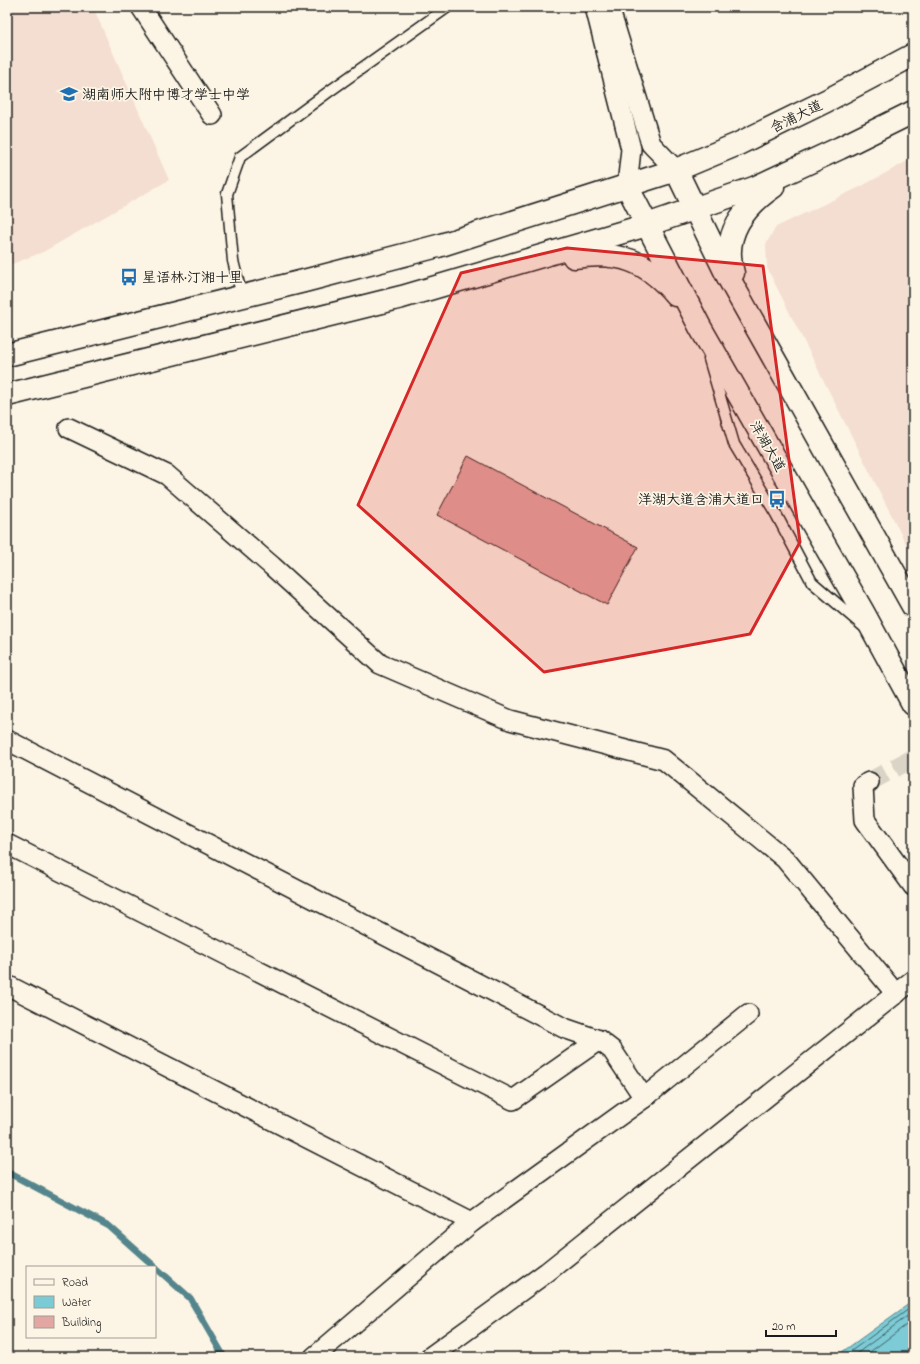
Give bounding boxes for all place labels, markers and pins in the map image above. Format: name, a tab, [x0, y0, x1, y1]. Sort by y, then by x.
school or university icon: 湖南师大附中博才学士中学	[59, 84, 79, 104]
place label: 湖南师大附中博才学士中学	[82, 85, 250, 106]
bus stop icon: 星语林·汀湘十里	[119, 267, 139, 287]
place label: 星语林·汀湘十里	[142, 268, 243, 289]
bus stop icon: 洋湖大道含浦大道口	[767, 489, 787, 509]
place label: 洋湖大道含浦大道口	[638, 490, 764, 511]

